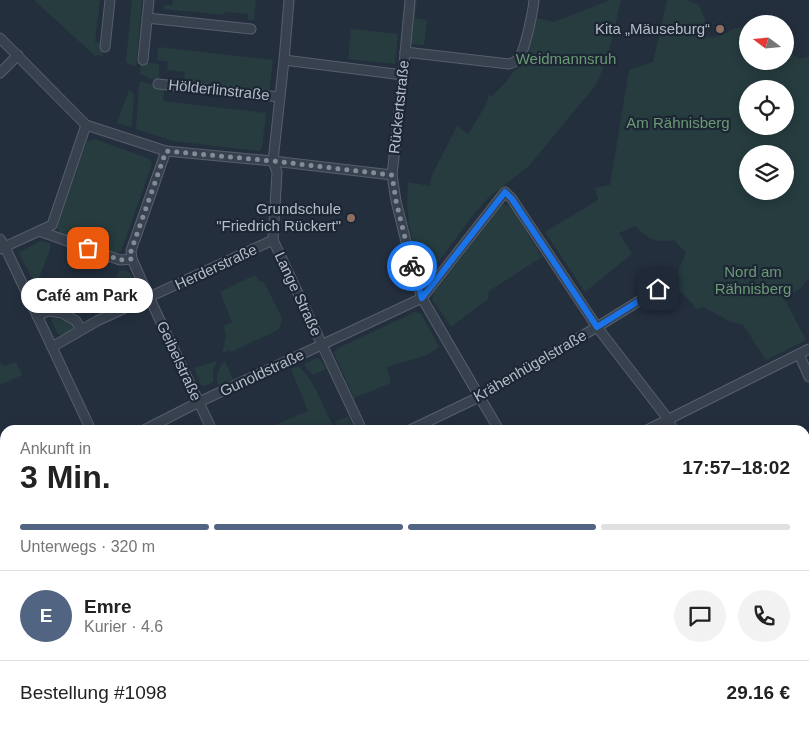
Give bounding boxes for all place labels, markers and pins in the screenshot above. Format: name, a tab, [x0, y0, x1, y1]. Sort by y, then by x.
place label: Kita „Mäuseburg“	[595, 20, 710, 37]
marker: Kita „Mäuseburg“	[714, 23, 726, 35]
place label: Grundschule "Friedrich Rückert"	[216, 200, 341, 234]
marker: Grundschule "Friedrich Rückert"	[345, 212, 357, 224]
pin	[67, 227, 109, 269]
pin	[637, 268, 679, 310]
callout: Café am Park	[22, 278, 154, 313]

